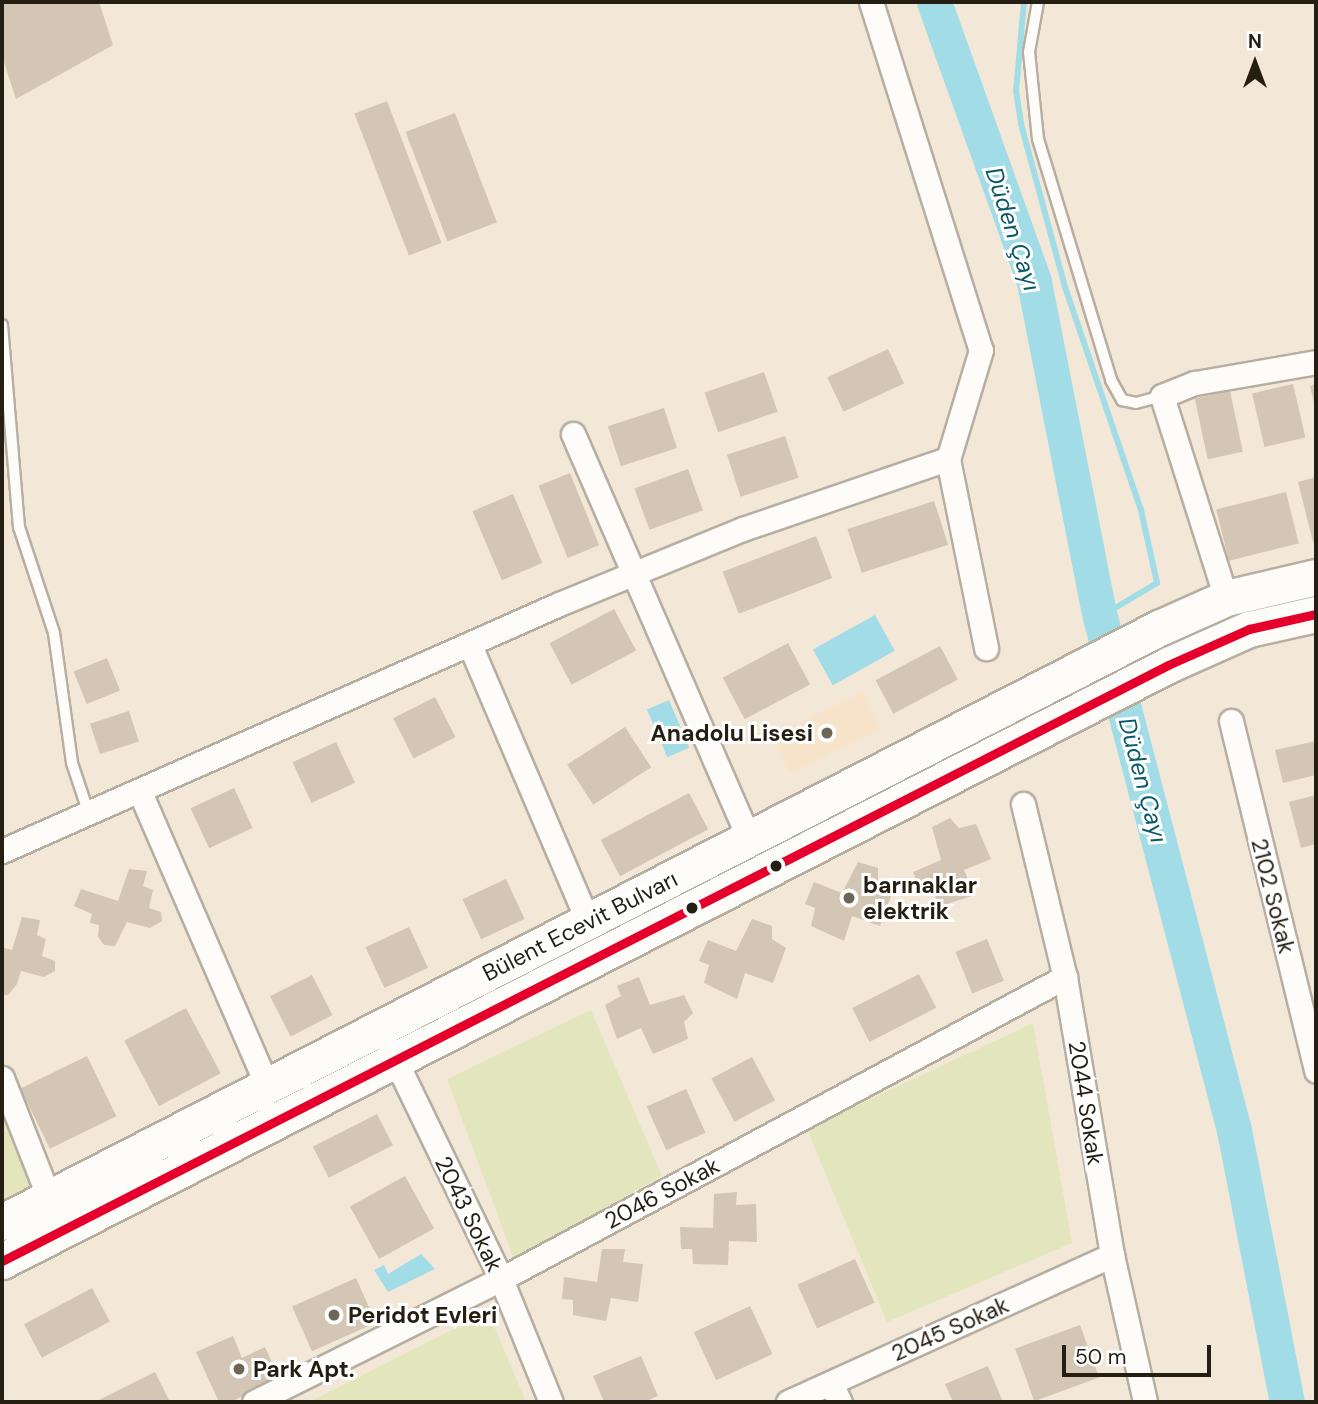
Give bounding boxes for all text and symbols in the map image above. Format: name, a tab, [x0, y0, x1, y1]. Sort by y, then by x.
north arrow	[1220, 28, 1290, 98]
text: N	[1248, 29, 1262, 54]
water label: Düden Çayı	[979, 164, 1047, 294]
water label: Düden Çayı	[1112, 714, 1174, 846]
place label: Anadolu Lisesi	[650, 719, 813, 747]
marker: Anadolu Lisesi	[819, 725, 835, 741]
street label: 2102 Sokak	[1245, 835, 1301, 957]
unlabelled marker	[769, 859, 783, 873]
street label: Bülent Ecevit Bulvarı	[478, 865, 682, 987]
place label: barınaklar elektrik	[863, 871, 977, 925]
marker: barınaklar elektrik	[841, 890, 857, 906]
unlabelled marker	[685, 901, 699, 915]
street label: 2044 Sokak	[1063, 1039, 1109, 1167]
street label: 2046 Sokak	[600, 1151, 724, 1235]
street label: 2043 Sokak	[429, 1152, 509, 1276]
street label: 2045 Sokak	[887, 1291, 1013, 1367]
place label: Peridot Evleri	[348, 1301, 497, 1329]
marker: Peridot Evleri	[326, 1307, 342, 1323]
scale bar	[1066, 1330, 1215, 1374]
text: 50 m	[1075, 1343, 1126, 1371]
place label: Park Apt.	[253, 1355, 355, 1383]
marker: Park Apt.	[231, 1361, 247, 1377]

